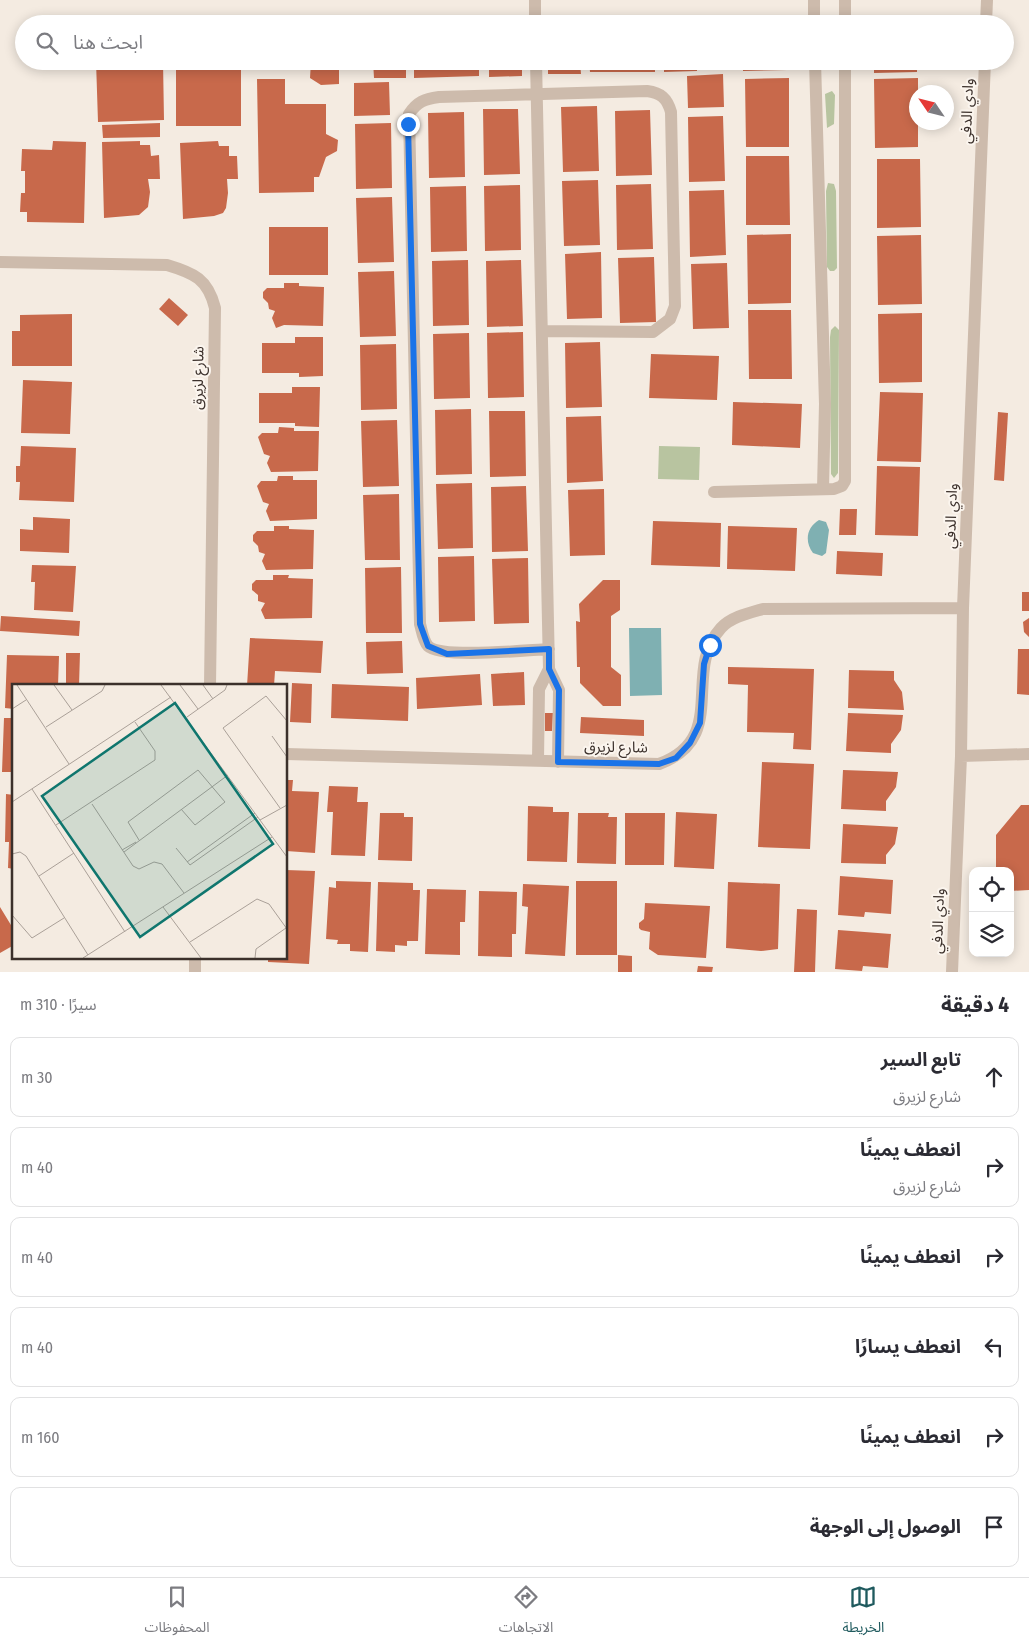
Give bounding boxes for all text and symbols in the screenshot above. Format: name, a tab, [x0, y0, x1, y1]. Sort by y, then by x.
search box	[15, 15, 1014, 70]
icon: search	[33, 29, 61, 57]
text: ابحث هنا	[73, 31, 143, 54]
street label: وادي الدفي	[957, 78, 980, 144]
north arrow	[909, 85, 954, 130]
route end	[397, 113, 420, 136]
street label: شارع لزيرق	[188, 346, 211, 410]
street label: وادي الدفي	[941, 483, 964, 549]
route start	[699, 634, 722, 657]
inset map	[12, 684, 288, 959]
street label: شارع لزيرق	[584, 737, 648, 760]
map controls	[969, 867, 1014, 957]
button: locate	[969, 867, 1014, 912]
street label: وادي الدفي	[928, 888, 951, 954]
button: layers	[969, 912, 1014, 957]
text: 4 دقيقة	[941, 992, 1009, 1018]
text: سيرًا · 310 m	[20, 995, 97, 1014]
text: تابع السير	[881, 1048, 961, 1071]
icon: ahead	[980, 1063, 1008, 1091]
text: 30 m	[21, 1068, 53, 1087]
text: شارع لزيرق	[893, 1087, 961, 1106]
text: انعطف يمينًا	[860, 1138, 961, 1161]
icon: right	[980, 1153, 1008, 1181]
text: 40 m	[21, 1158, 53, 1177]
text: شارع لزيرق	[893, 1177, 961, 1196]
icon: right	[980, 1243, 1008, 1271]
text: انعطف يمينًا	[860, 1245, 961, 1268]
text: 40 m	[21, 1248, 53, 1267]
icon: left	[980, 1333, 1008, 1361]
text: انعطف يسارًا	[855, 1335, 961, 1358]
text: 40 m	[21, 1338, 53, 1357]
icon: right	[980, 1423, 1008, 1451]
text: انعطف يمينًا	[860, 1425, 961, 1448]
text: 160 m	[21, 1428, 60, 1447]
icon: arrive	[980, 1513, 1008, 1541]
text: الوصول إلى الوجهة	[810, 1515, 961, 1538]
tab: المحفوظات	[145, 1583, 210, 1642]
tab: الاتجاهات	[499, 1583, 553, 1642]
tab: الخريطة	[842, 1583, 884, 1642]

